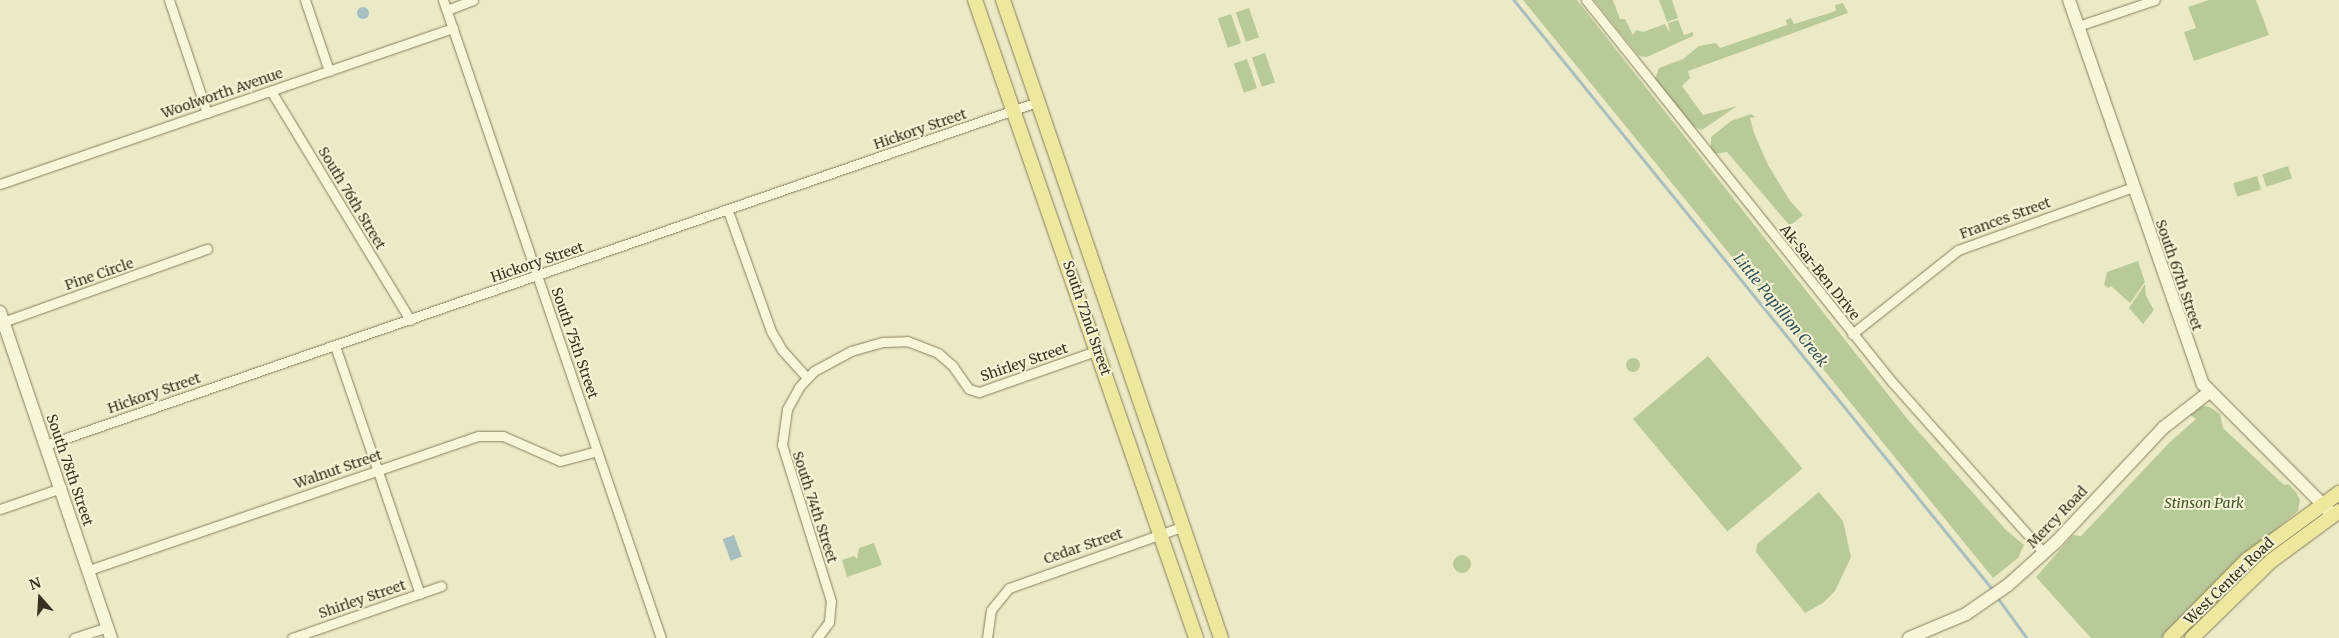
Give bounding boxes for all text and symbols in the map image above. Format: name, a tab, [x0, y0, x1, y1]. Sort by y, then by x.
street label: Woolworth Avenue	[159, 64, 285, 122]
street label: Hickory Street	[871, 105, 969, 153]
street label: South 76th Street	[315, 144, 389, 252]
street label: Frances Street	[1957, 194, 2053, 242]
street label: South 67th Street	[2152, 217, 2206, 333]
street label: Ak-Sar-Ben Drive	[1776, 221, 1864, 323]
street label: Hickory Street	[488, 238, 586, 286]
water label: Little Papillion Creek	[1730, 250, 1832, 370]
street label: Pine Circle	[62, 254, 136, 294]
street label: South 72nd Street	[1059, 258, 1115, 378]
street label: South 75th Street	[548, 285, 602, 401]
street label: Shirley Street	[978, 339, 1070, 385]
street label: Hickory Street	[105, 369, 203, 417]
street label: South 78th Street	[43, 412, 97, 528]
street label: Walnut Street	[292, 446, 384, 492]
street label: South 74th Street	[789, 449, 841, 565]
street label: Mercy Road	[2023, 483, 2091, 551]
park label: Stinson Park	[2164, 495, 2244, 511]
street label: Cedar Street	[1041, 525, 1125, 567]
street label: West Center Road	[2181, 534, 2277, 628]
north arrow	[15, 573, 65, 623]
text: N	[27, 574, 43, 594]
street label: Shirley Street	[316, 576, 408, 622]

